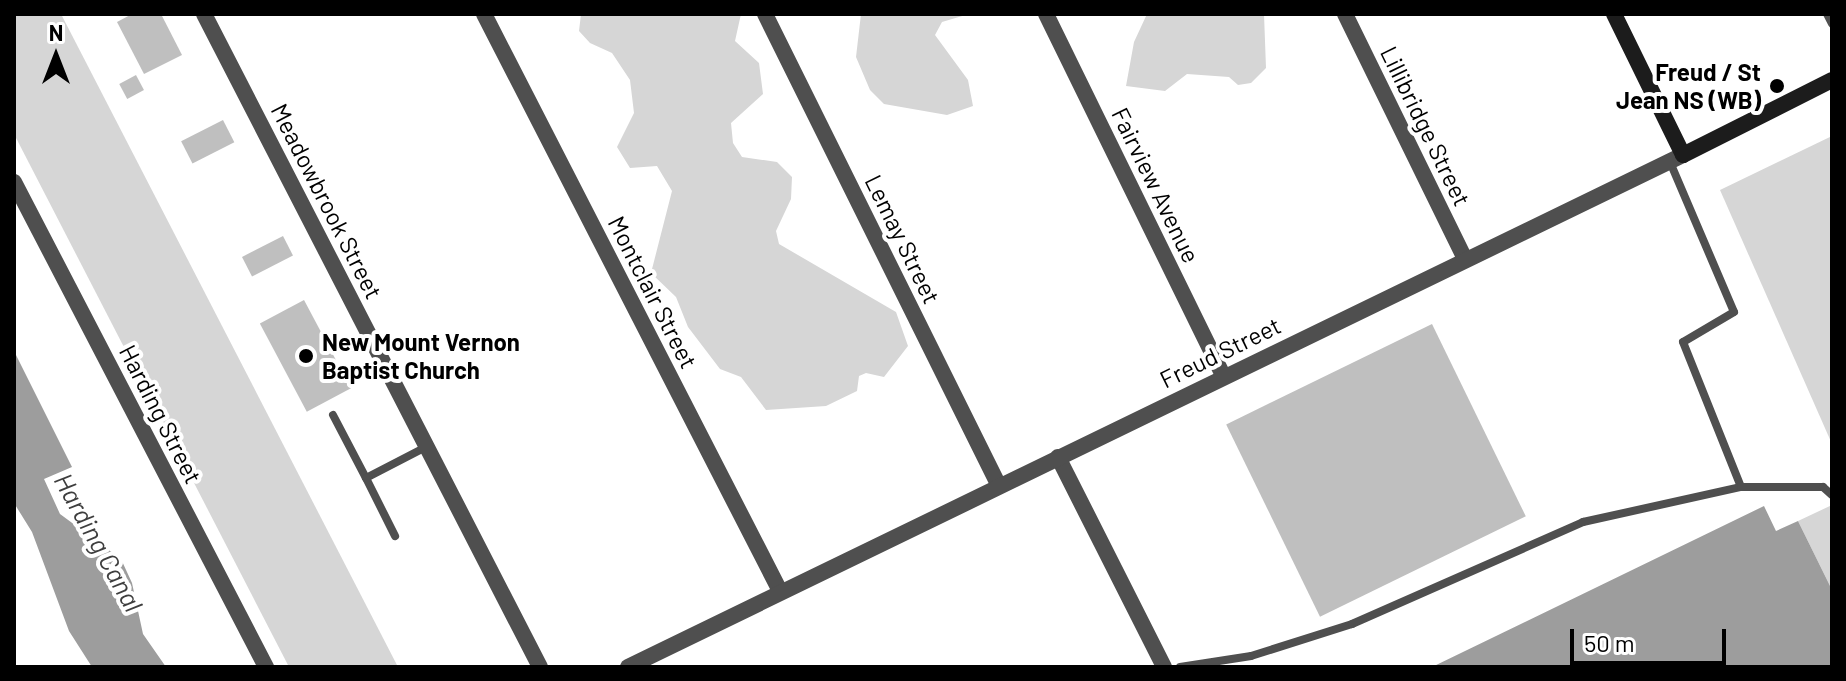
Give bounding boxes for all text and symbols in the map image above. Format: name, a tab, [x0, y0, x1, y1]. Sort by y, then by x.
north arrow	[16, 16, 96, 96]
text: N	[49, 19, 63, 45]
street label: Lillibridge Street	[1375, 42, 1477, 210]
place label: Freud / St Jean NS (WB)	[1616, 58, 1761, 114]
marker: Freud / St Jean NS (WB)	[1768, 77, 1786, 95]
street label: Meadowbrook Street	[265, 99, 389, 303]
street label: Fairview Avenue	[1106, 103, 1206, 267]
street label: Lemay Street	[859, 170, 947, 308]
street label: Montclair Street	[602, 211, 704, 373]
street label: Freud Street	[1155, 310, 1285, 394]
place label: New Mount Vernon Baptist Church	[322, 328, 520, 384]
street label: Harding Street	[114, 340, 208, 488]
marker: New Mount Vernon Baptist Church	[297, 347, 315, 365]
water label: Harding Canal	[48, 467, 150, 617]
scale bar	[1574, 613, 1730, 663]
text: 50 m	[1584, 628, 1635, 657]

